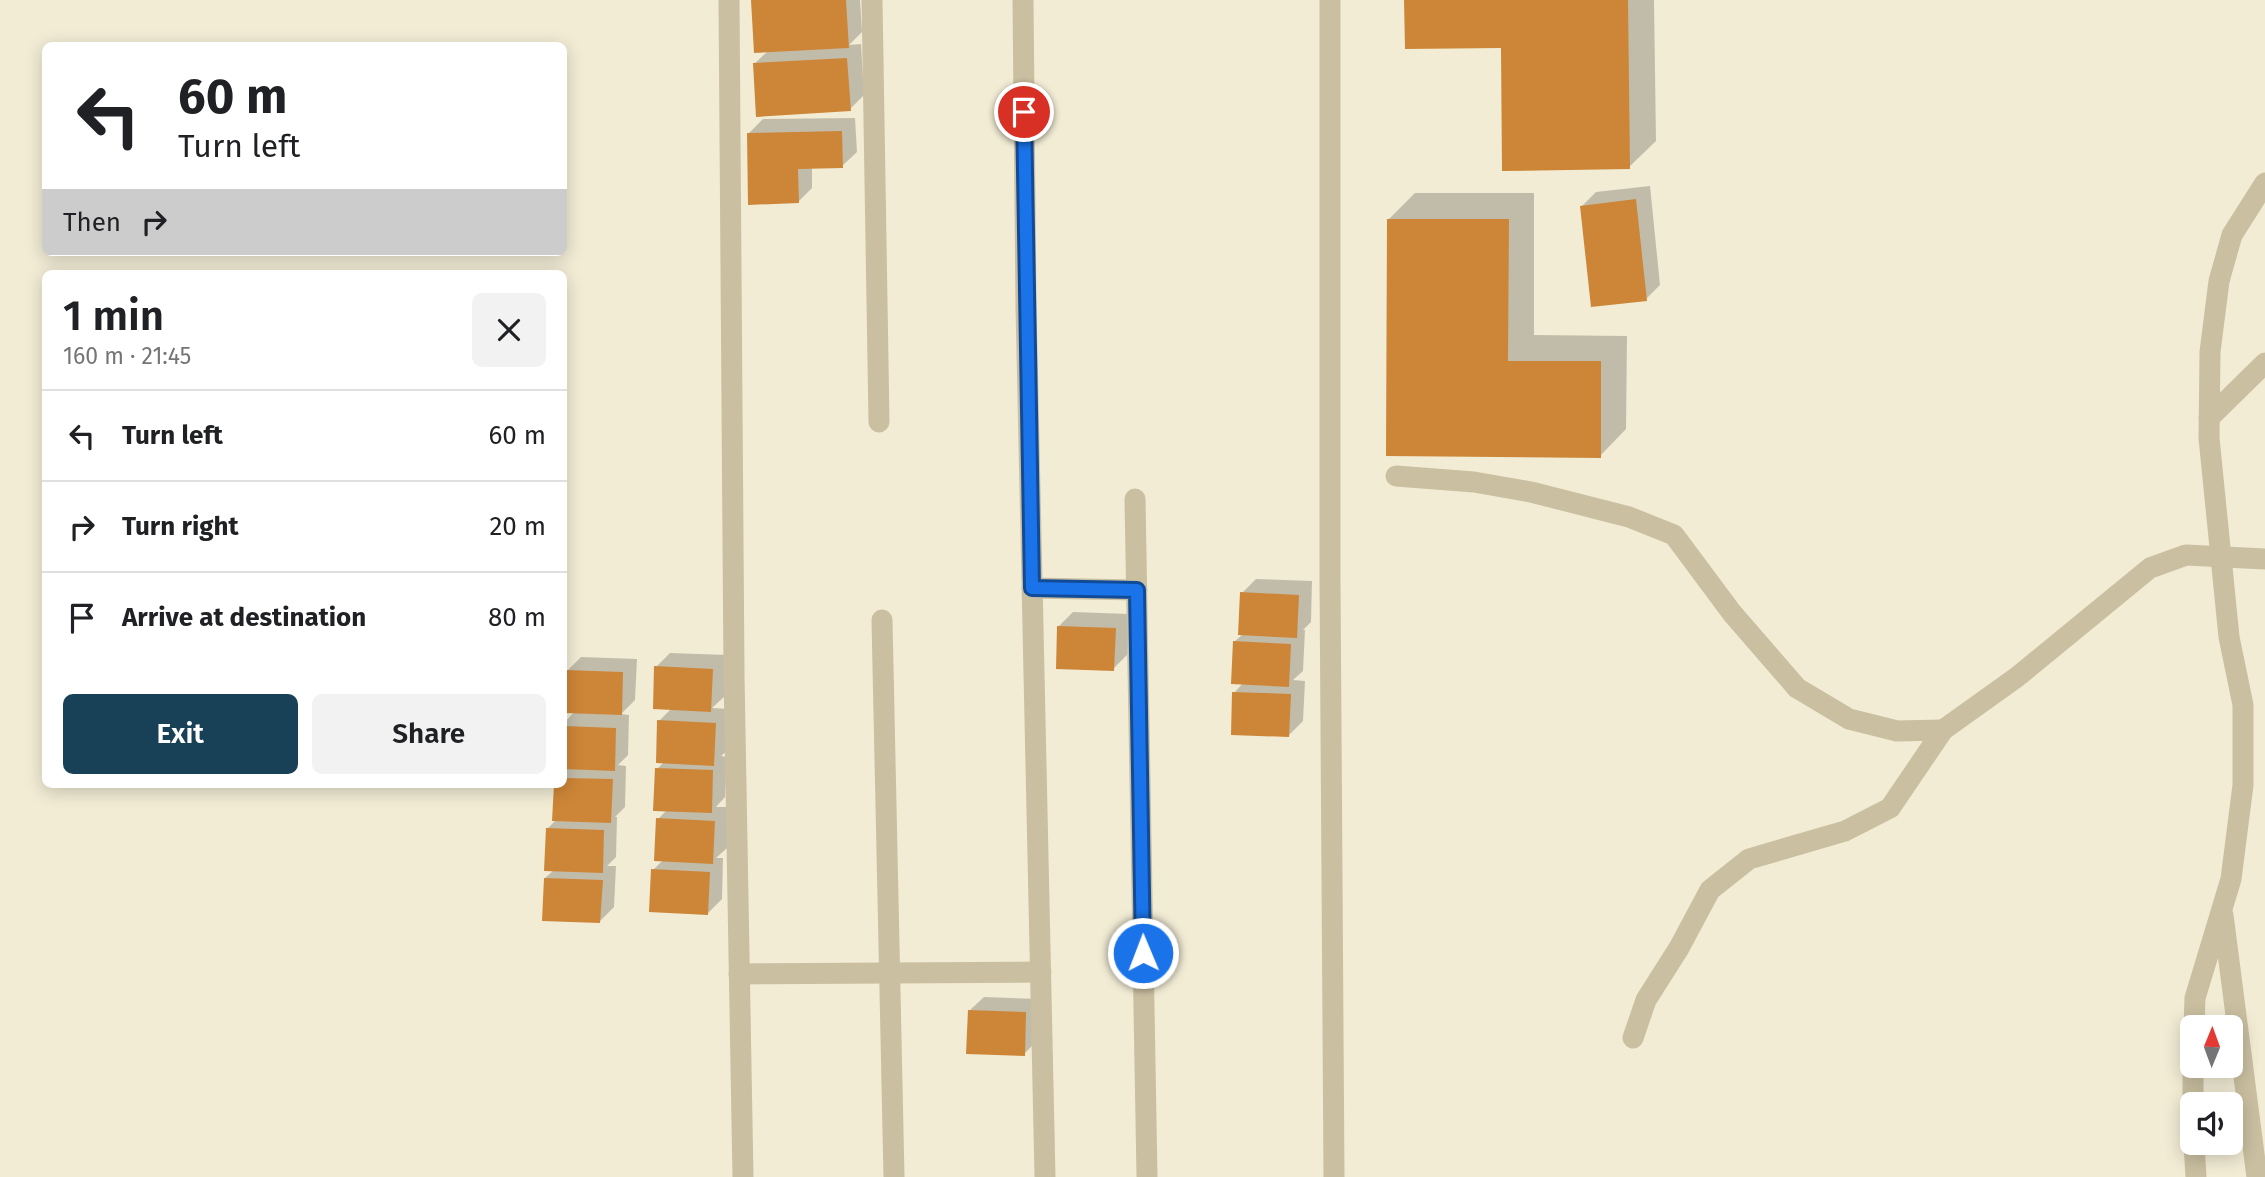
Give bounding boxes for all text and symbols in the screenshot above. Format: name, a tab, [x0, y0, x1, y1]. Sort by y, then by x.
text: 60 m	[178, 67, 287, 126]
icon: left	[63, 70, 154, 161]
pin	[994, 82, 1054, 142]
icon: arrive	[1005, 93, 1043, 131]
text: Turn left	[178, 127, 300, 165]
icon: right	[135, 203, 173, 241]
text: Then	[63, 207, 121, 238]
text: 1 min	[63, 291, 164, 341]
button: close	[472, 293, 546, 367]
text: 160 m · 21:45	[63, 342, 191, 370]
icon: left	[63, 417, 101, 455]
text: Turn left	[122, 420, 223, 451]
text: 60 m	[488, 420, 546, 451]
icon: right	[63, 508, 101, 546]
text: Turn right	[122, 511, 239, 542]
text: 20 m	[489, 511, 546, 542]
icon: arrive	[63, 599, 101, 637]
text: Arrive at destination	[122, 602, 366, 633]
text: 80 m	[488, 602, 546, 633]
button: Exit	[63, 694, 298, 774]
button: Share	[312, 694, 546, 774]
position arrow	[1106, 916, 1180, 990]
north arrow	[2180, 1015, 2244, 1078]
map controls	[2180, 1015, 2243, 1155]
button: sound	[2180, 1092, 2243, 1155]

